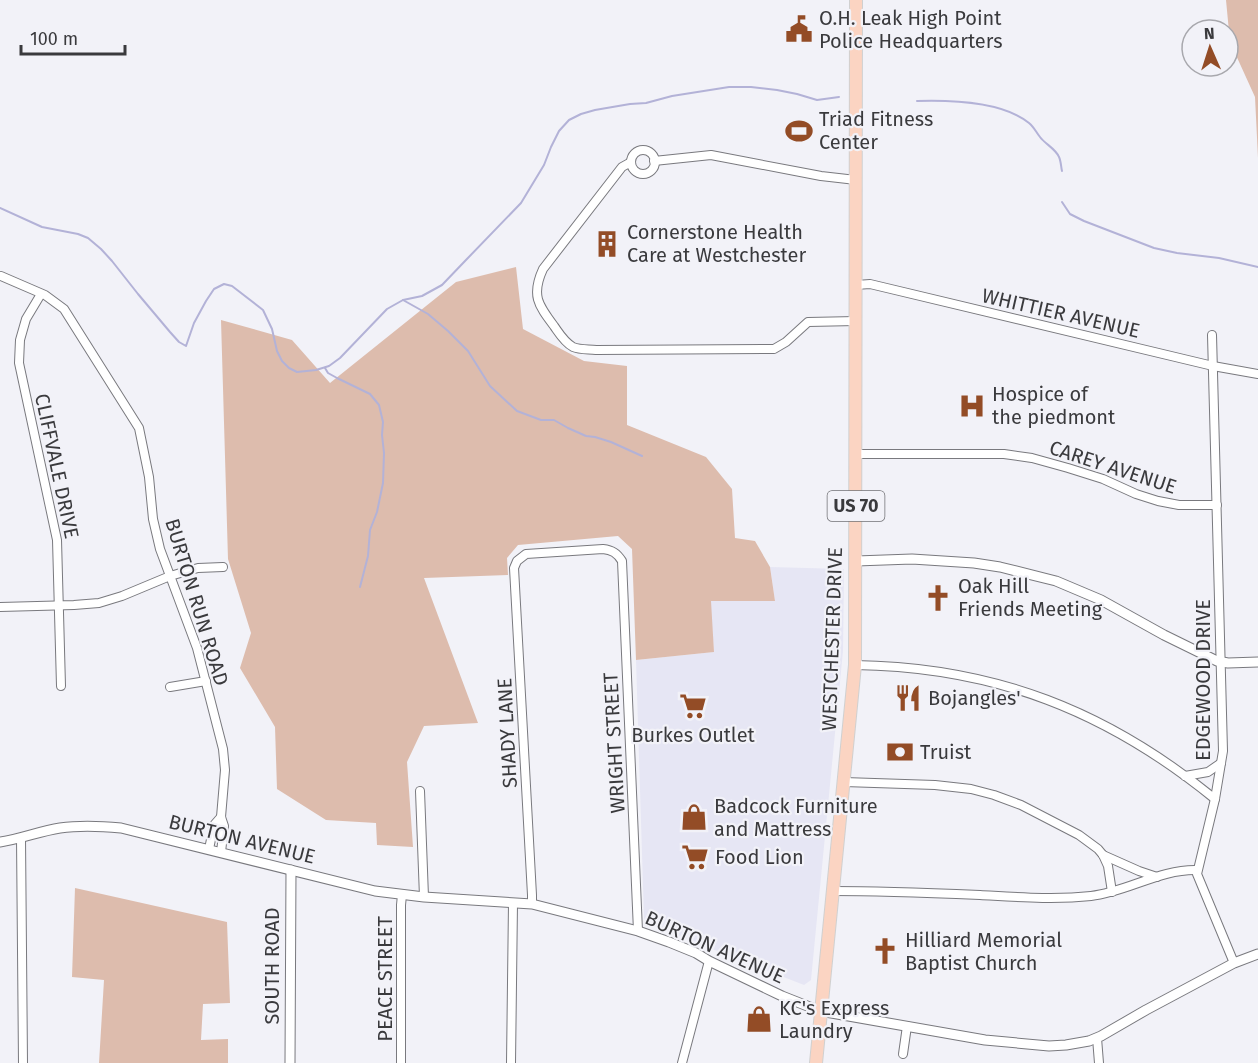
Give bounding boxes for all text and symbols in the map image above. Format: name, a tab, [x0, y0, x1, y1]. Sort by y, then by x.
place label: O.H. Leak High Point Police Headquarters	[819, 6, 1002, 53]
public building icon: O.H. Leak High Point Police Headquarters	[784, 14, 814, 44]
scale bar	[21, 18, 124, 56]
north arrow	[1180, 18, 1240, 78]
text: N	[1203, 24, 1215, 43]
text: 100 m	[30, 28, 78, 50]
place label: Triad Fitness Center	[819, 107, 933, 154]
sports icon: Triad Fitness Center	[784, 116, 814, 146]
place label: Cornerstone Health Care at Westchester	[627, 220, 806, 267]
building icon: Cornerstone Health Care at Westchester	[592, 229, 622, 259]
street label: WHITTIER AVENUE	[980, 283, 1142, 343]
place label: Hospice of the piedmont	[992, 382, 1116, 429]
street label: CLIFFVALE DRIVE	[30, 391, 84, 541]
hospital icon: Hospice of the piedmont	[957, 391, 987, 421]
street label: CAREY AVENUE	[1046, 435, 1180, 499]
road number: US 70	[828, 491, 884, 521]
street label: BURTON RUN ROAD	[160, 515, 234, 689]
street label: WESTCHESTER DRIVE	[817, 547, 847, 731]
place label: Oak Hill Friends Meeting	[958, 574, 1103, 621]
church icon: Oak Hill Friends Meeting	[923, 583, 953, 613]
street label: EDGEWOOD DRIVE	[1191, 599, 1215, 761]
street label: WRIGHT STREET	[598, 671, 630, 814]
street label: SHADY LANE	[492, 677, 522, 789]
restaurant icon: Bojangles'	[893, 683, 923, 713]
place label: Bojangles'	[928, 686, 1021, 710]
supermarket icon: Burkes Outlet	[678, 691, 708, 721]
place label: Burkes Outlet	[631, 723, 756, 747]
bank icon: Truist	[885, 737, 915, 767]
place label: Truist	[920, 740, 972, 764]
place label: Badcock Furniture and Mattress	[714, 794, 878, 841]
shop icon: Badcock Furniture and Mattress	[679, 802, 709, 832]
street label: BURTON AVENUE	[166, 809, 318, 869]
supermarket icon: Food Lion	[680, 842, 710, 872]
place label: Food Lion	[715, 845, 804, 869]
street label: BURTON AVENUE	[642, 906, 788, 988]
street label: SOUTH ROAD	[260, 907, 284, 1025]
street label: PEACE STREET	[373, 916, 397, 1042]
place label: Hilliard Memorial Baptist Church	[905, 928, 1062, 975]
church icon: Hilliard Memorial Baptist Church	[870, 936, 900, 966]
place label: KC's Express Laundry	[779, 996, 889, 1043]
shop icon: KC's Express Laundry	[744, 1004, 774, 1034]

